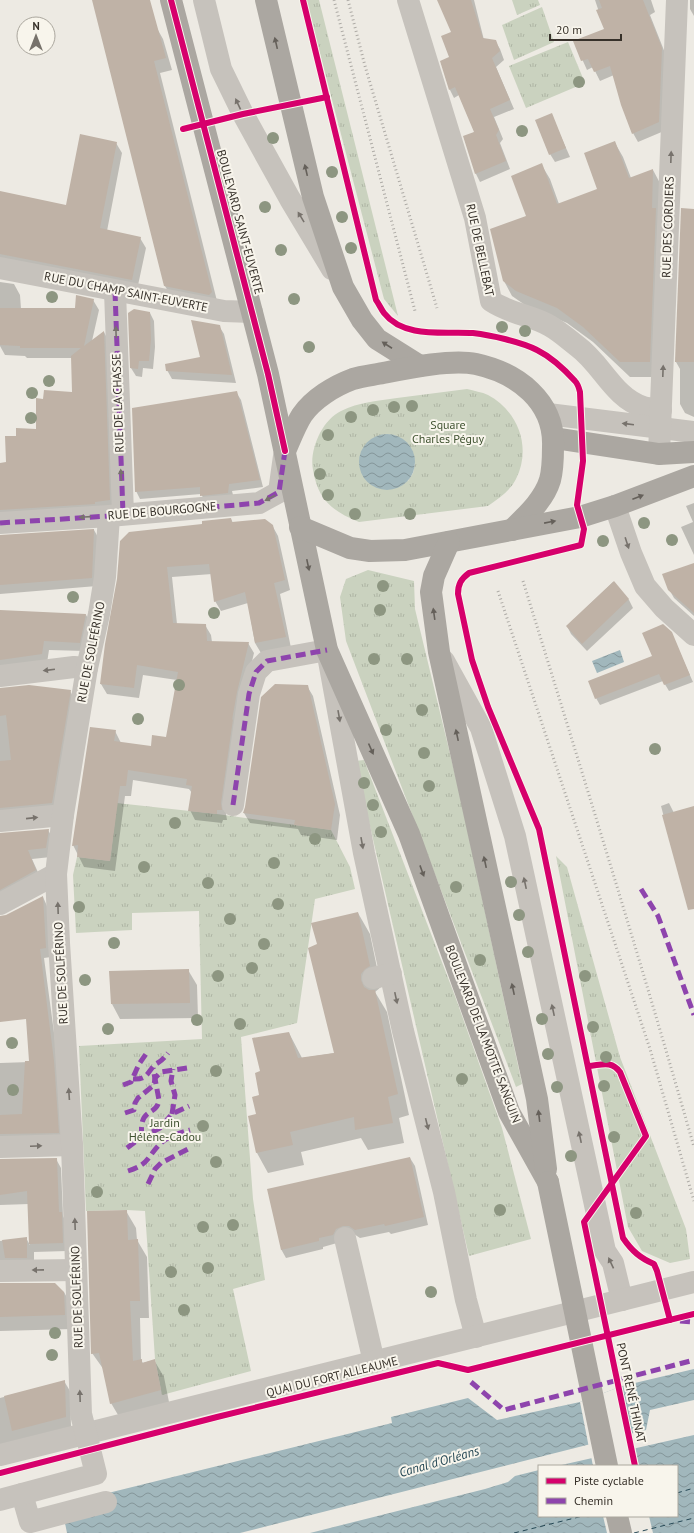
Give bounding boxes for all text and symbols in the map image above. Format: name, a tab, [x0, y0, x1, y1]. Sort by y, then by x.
north arrow	[16, 16, 56, 56]
scale bar	[550, 16, 621, 42]
text: N	[32, 19, 40, 33]
text: 20 m	[556, 22, 582, 37]
one-way arrow	[273, 37, 279, 49]
one-way arrow	[235, 98, 241, 110]
street label: BOULEVARD SAINT-EUVERTE	[214, 148, 267, 296]
one-way arrow	[668, 151, 675, 163]
one-way arrow	[303, 163, 309, 175]
street label: RUE DES CORDIERS	[658, 176, 677, 278]
street label: RUE DE BELLEBAT	[463, 202, 498, 298]
one-way arrow	[298, 211, 305, 223]
street label: RUE DU CHAMP SAINT-EUVERTE	[43, 268, 209, 315]
one-way arrow	[113, 325, 119, 338]
one-way arrow	[382, 341, 392, 349]
street label: RUE DE LA CHASSE	[108, 353, 127, 453]
one-way arrow	[660, 364, 666, 377]
park label: Square Charles Péguy	[412, 417, 484, 446]
one-way arrow	[621, 421, 634, 427]
one-way arrow	[118, 469, 125, 481]
one-way arrow	[264, 494, 275, 501]
one-way arrow	[633, 494, 645, 500]
street label: RUE DE BOURGOGNE	[107, 498, 217, 523]
one-way arrow	[79, 514, 92, 521]
one-way arrow	[544, 519, 556, 525]
one-way arrow	[625, 538, 631, 550]
one-way arrow	[306, 559, 312, 571]
street label: RUE DE SOLFÉRINO	[73, 600, 108, 704]
one-way arrow	[431, 608, 437, 620]
one-way arrow	[43, 667, 55, 673]
one-way arrow	[336, 709, 342, 722]
one-way arrow	[453, 729, 459, 741]
one-way arrow	[368, 744, 374, 755]
one-way arrow	[26, 815, 38, 821]
one-way arrow	[360, 837, 366, 850]
one-way arrow	[481, 856, 487, 868]
one-way arrow	[419, 865, 425, 877]
one-way arrow	[522, 877, 528, 889]
one-way arrow	[55, 901, 61, 914]
street label: RUE DE SOLFÉRINO	[50, 921, 71, 1025]
street label: BOULEVARD DE LA MOTTE SANGUIN	[443, 943, 524, 1125]
one-way arrow	[509, 983, 515, 995]
one-way arrow	[393, 992, 399, 1004]
one-way arrow	[549, 1004, 555, 1016]
one-way arrow	[65, 1088, 72, 1100]
one-way arrow	[536, 1110, 542, 1122]
park label: Jardin Hélène-Cadou	[129, 1115, 201, 1144]
one-way arrow	[424, 1118, 430, 1130]
one-way arrow	[577, 1131, 583, 1143]
one-way arrow	[30, 1143, 43, 1149]
one-way arrow	[71, 1218, 78, 1230]
street label: RUE DE SOLFÉRINO	[67, 1246, 86, 1348]
one-way arrow	[608, 1257, 614, 1268]
one-way arrow	[31, 1267, 44, 1273]
street label: PONT RENÉ THINAT	[614, 1341, 650, 1445]
street label: QUAI DU FORT ALLEAUME	[265, 1353, 399, 1400]
one-way arrow	[77, 1389, 83, 1402]
water label: Canal d'Orléans	[397, 1442, 482, 1481]
legend	[538, 1465, 678, 1517]
text: Piste cyclable	[574, 1473, 644, 1488]
text: Chemin	[574, 1493, 613, 1508]

